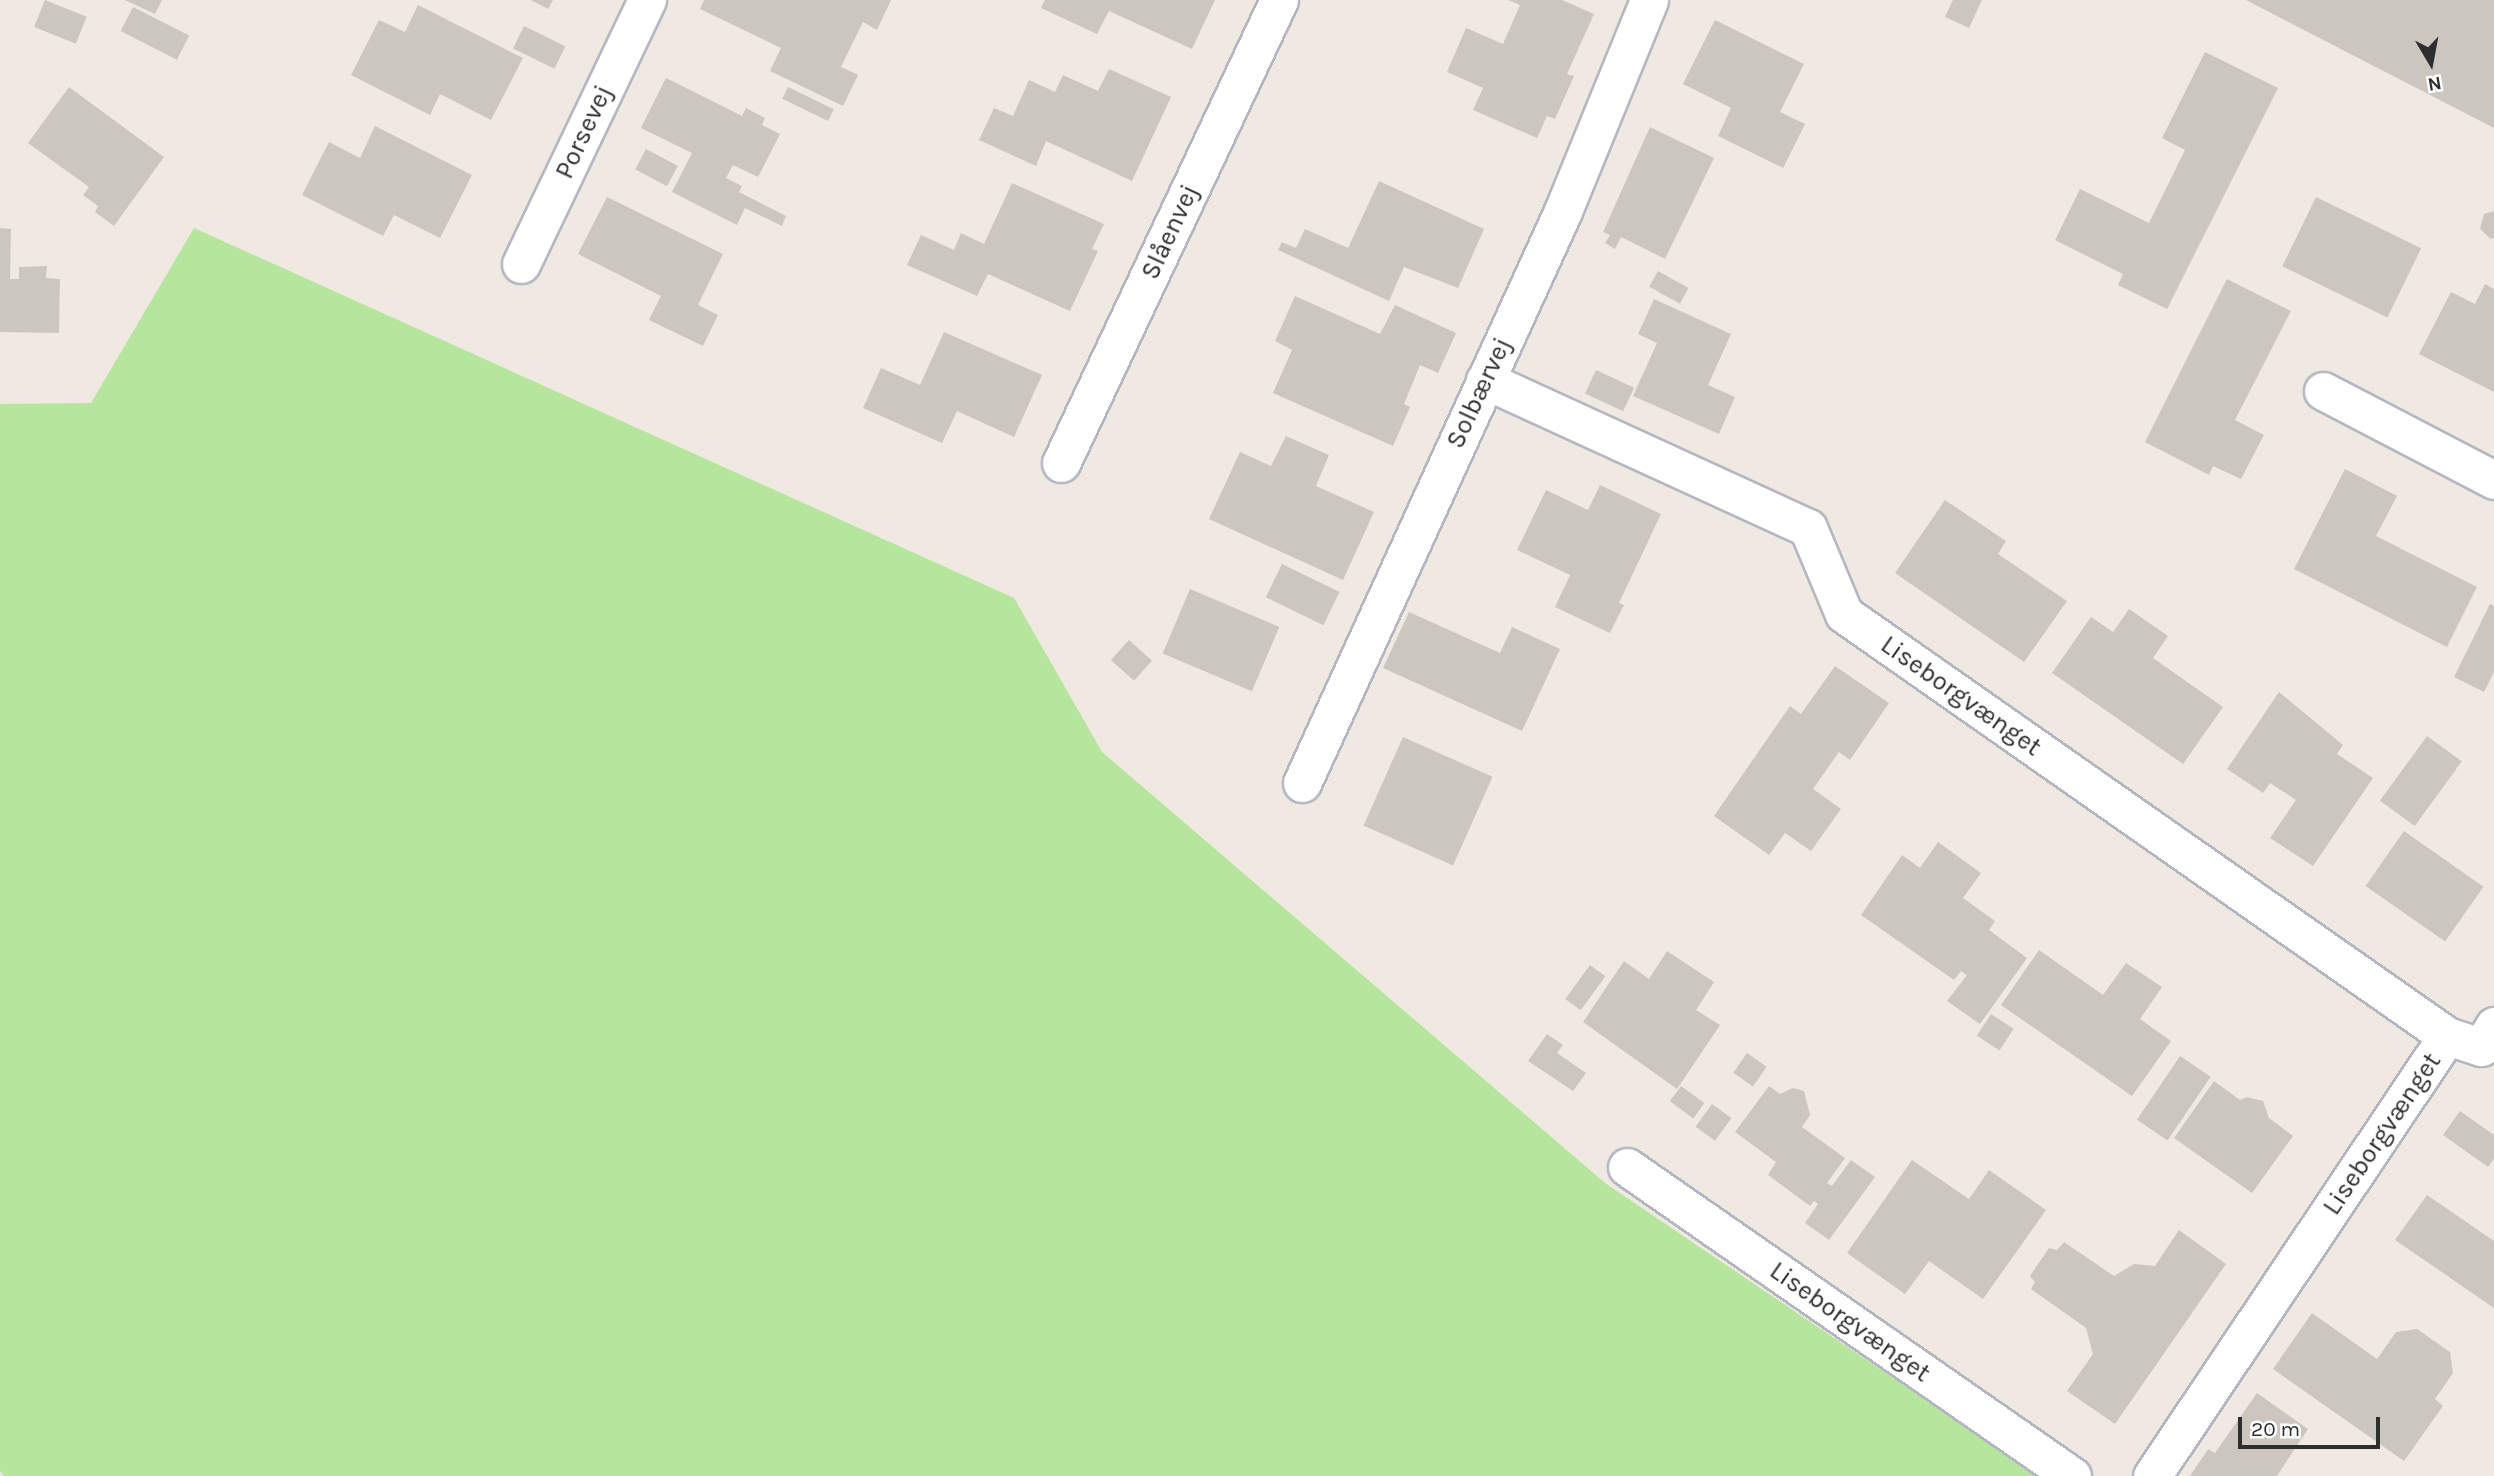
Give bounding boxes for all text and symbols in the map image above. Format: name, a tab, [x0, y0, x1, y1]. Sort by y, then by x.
north arrow	[2396, 28, 2466, 98]
text: N	[2426, 72, 2443, 96]
street label: Porsevej	[549, 80, 619, 184]
street label: Slåenvej	[1135, 180, 1205, 284]
street label: Solbærvej	[1440, 333, 1518, 453]
street label: Liseborgvænget	[1875, 629, 2047, 763]
street label: Liseborgvænget	[2316, 1047, 2448, 1221]
street label: Liseborgvænget	[1764, 1255, 1936, 1389]
scale bar	[2242, 1402, 2384, 1446]
text: 20 m	[2251, 1417, 2300, 1441]

